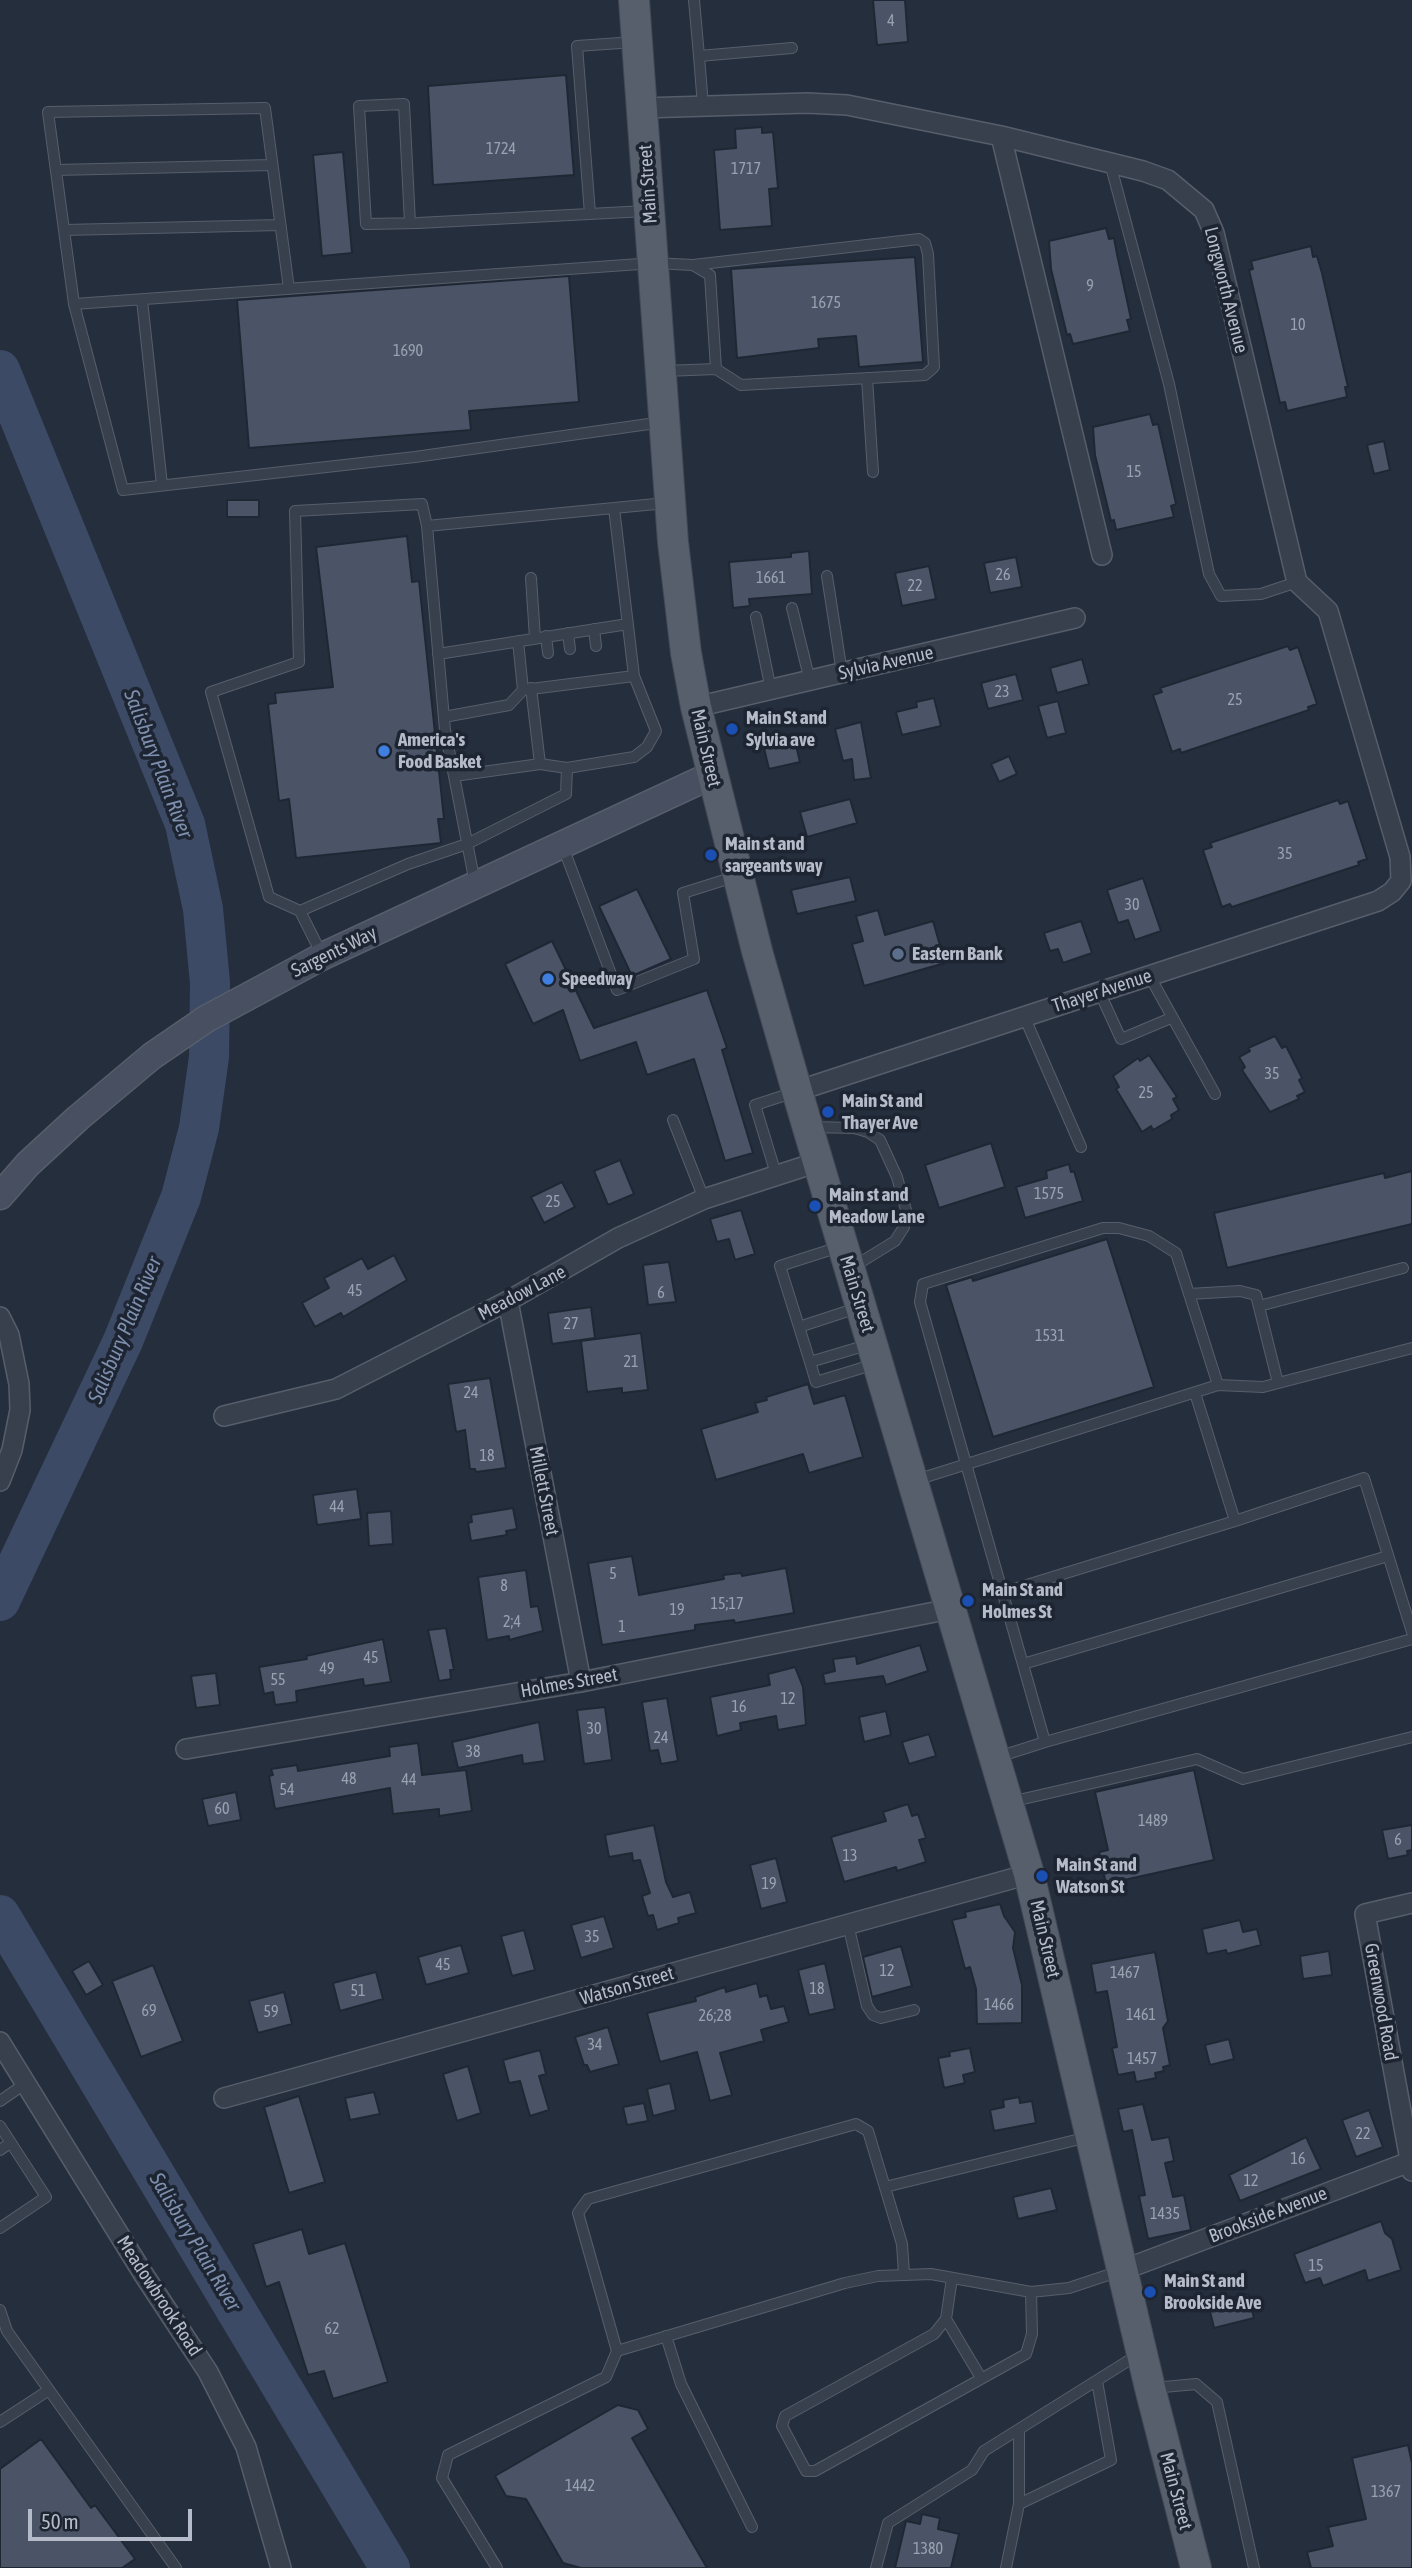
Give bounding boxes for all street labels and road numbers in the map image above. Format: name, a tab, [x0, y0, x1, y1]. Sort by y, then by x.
street label: Main Street	[634, 144, 662, 224]
street label: Longworth Avenue	[1199, 225, 1253, 355]
street label: Sylvia Avenue	[836, 641, 936, 685]
street label: Main Street	[686, 707, 726, 789]
street label: Sargents Way	[288, 922, 380, 982]
street label: Thayer Avenue	[1049, 964, 1155, 1018]
street label: Main Street	[834, 1253, 880, 1335]
street label: Meadow Lane	[474, 1260, 570, 1326]
street label: Millett Street	[524, 1444, 564, 1538]
street label: Holmes Street	[519, 1663, 619, 1703]
street label: Main Street	[1025, 1898, 1065, 1980]
street label: Greenwood Road	[1359, 1941, 1403, 2063]
street label: Watson Street	[577, 1962, 677, 2010]
street label: Brookside Avenue	[1206, 2182, 1330, 2248]
street label: Meadowbrook Road	[112, 2232, 206, 2360]
street label: Main Street	[1155, 2450, 1197, 2532]

